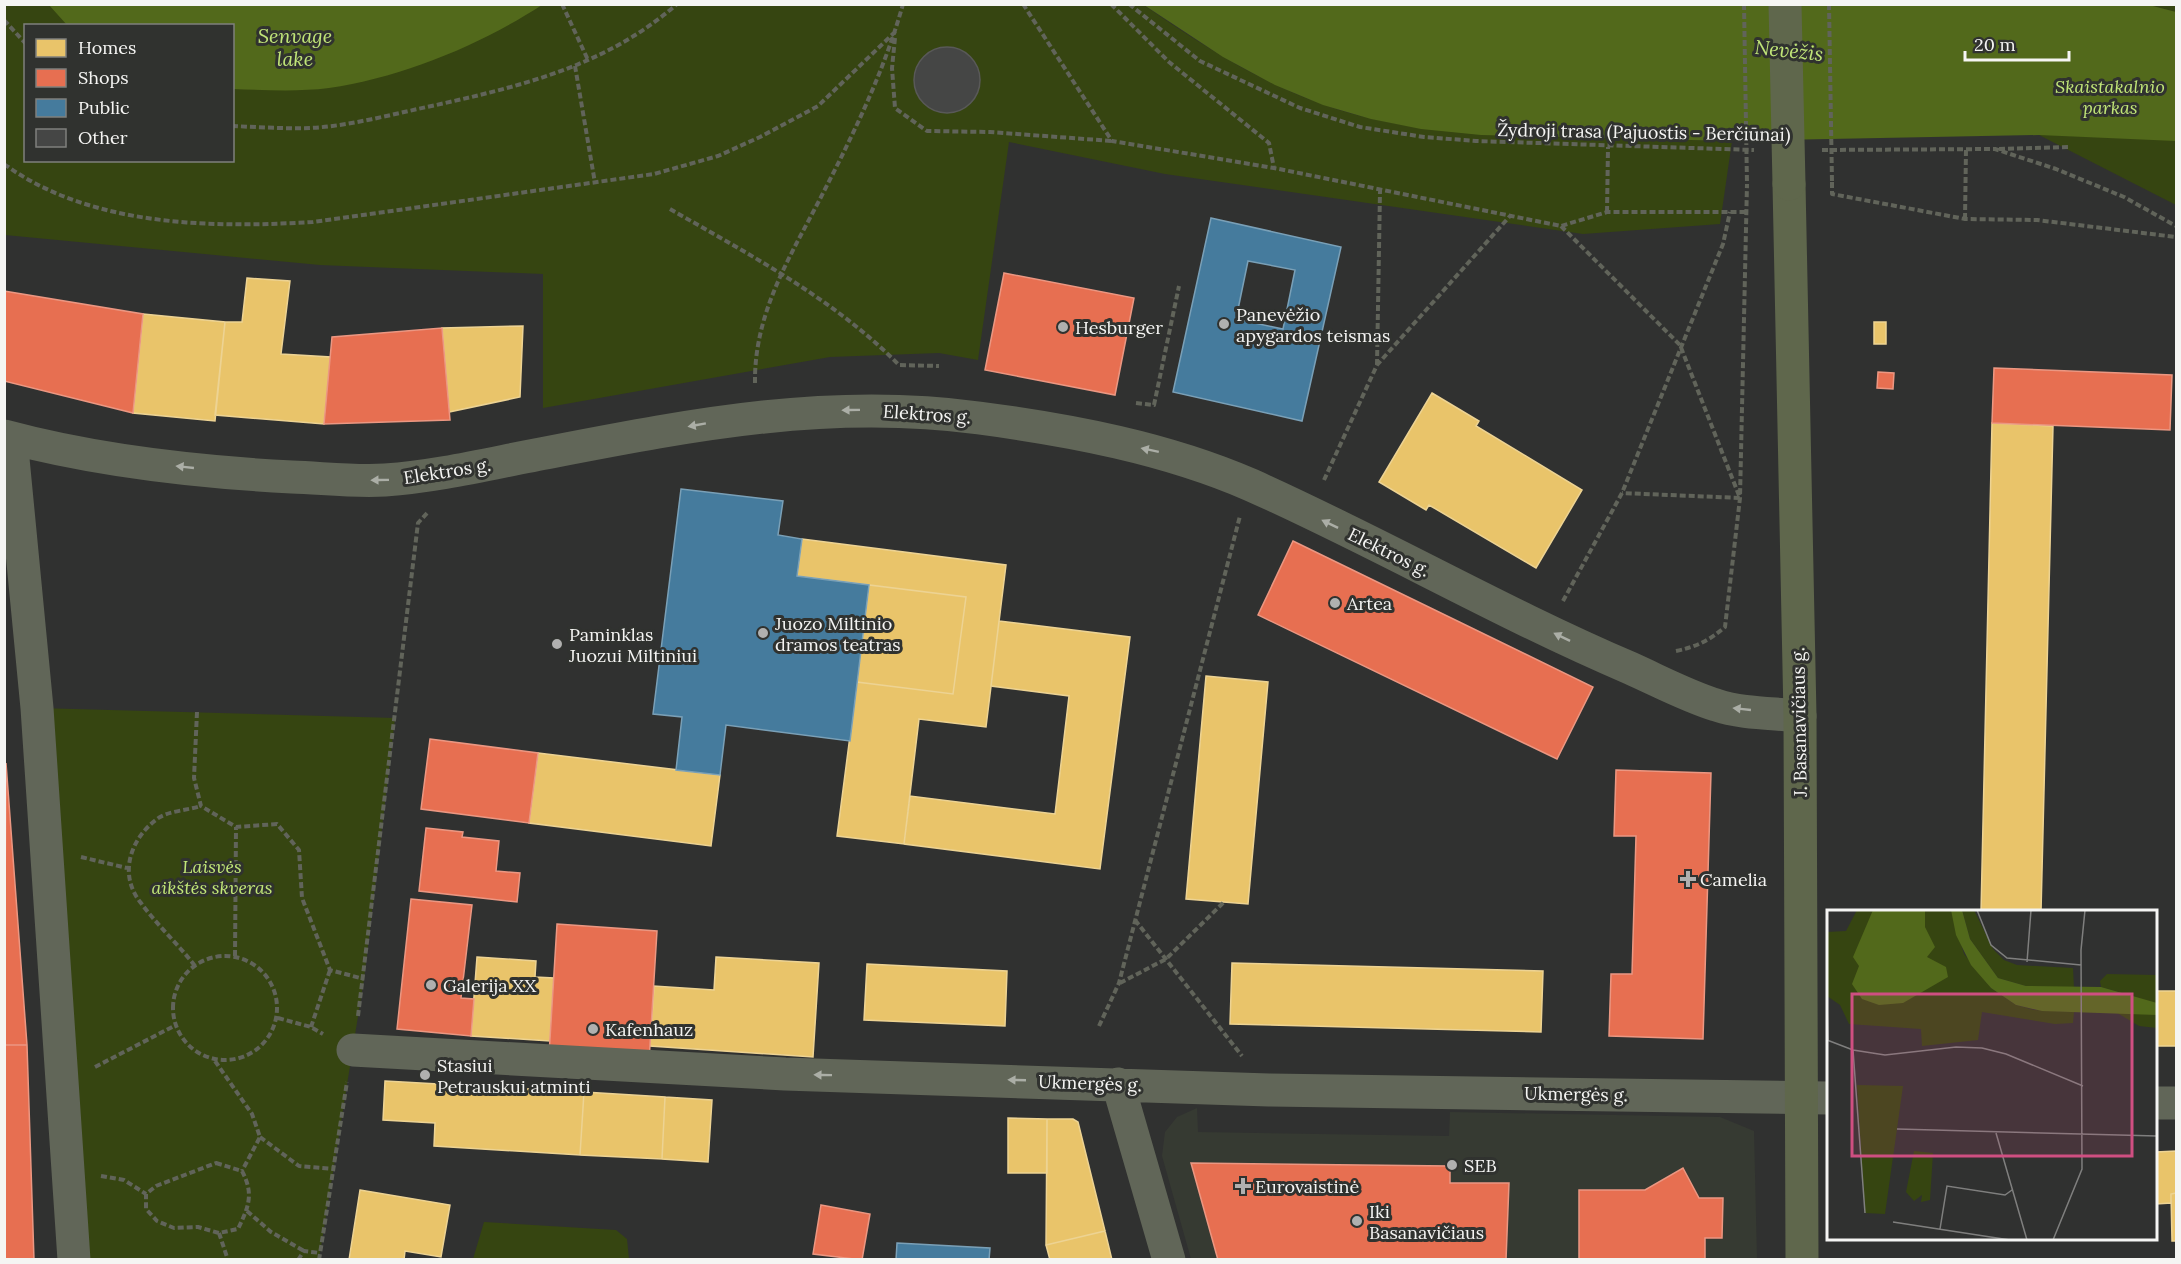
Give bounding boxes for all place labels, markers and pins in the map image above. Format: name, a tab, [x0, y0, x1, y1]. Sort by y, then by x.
place label: Panevėžio apygardos teismas	[1236, 303, 1390, 347]
place label: Hesburger	[1075, 316, 1163, 339]
marker: Panevėžio apygardos teismas	[1217, 317, 1231, 331]
marker: Hesburger	[1056, 320, 1070, 334]
place label: Artea	[1346, 592, 1392, 615]
marker: Artea	[1328, 596, 1342, 610]
place label: Juozo Miltinio dramos teatras	[774, 612, 901, 656]
place label: Paminklas Juozui Miltiniui	[568, 623, 697, 667]
marker: Juozo Miltinio dramos teatras	[756, 626, 770, 640]
marker: Paminklas Juozui Miltiniui	[550, 637, 564, 651]
place label: Camelia	[1700, 868, 1767, 891]
marker: Camelia	[1681, 872, 1695, 886]
place label: Galerija XX	[443, 974, 537, 997]
marker: Galerija XX	[424, 978, 438, 992]
place label: Kafenhauz	[605, 1018, 693, 1041]
marker: Kafenhauz	[586, 1022, 600, 1036]
place label: Stasiui Petrauskui atminti	[437, 1054, 591, 1098]
marker: Stasiui Petrauskui atminti	[418, 1068, 432, 1082]
place label: SEB	[1464, 1154, 1497, 1177]
marker: SEB	[1445, 1158, 1459, 1172]
place label: Eurovaistinė	[1255, 1175, 1359, 1198]
marker: Eurovaistinė	[1236, 1179, 1250, 1193]
place label: Iki Basanavičiaus	[1369, 1200, 1484, 1244]
marker: Iki Basanavičiaus	[1350, 1214, 1364, 1228]

